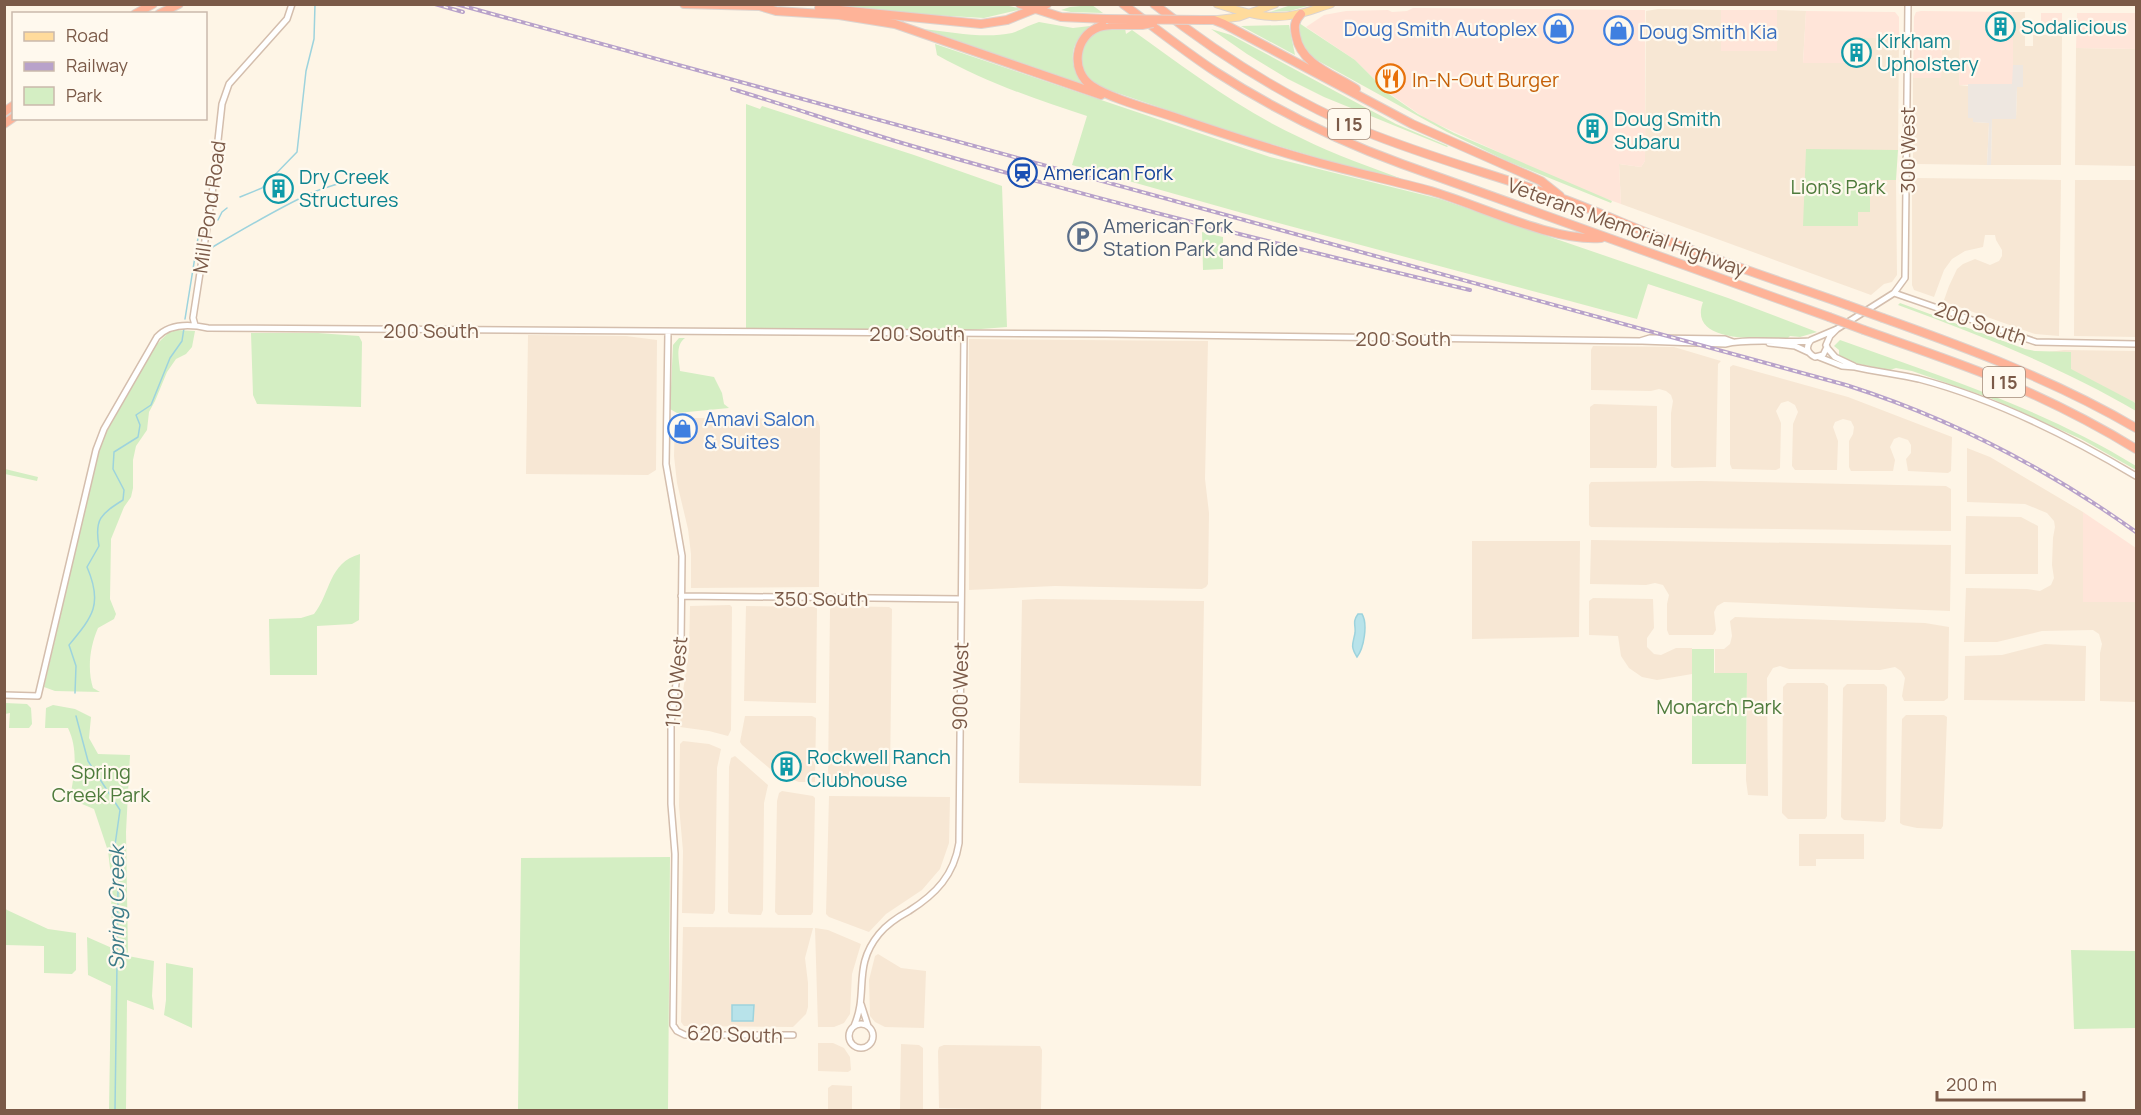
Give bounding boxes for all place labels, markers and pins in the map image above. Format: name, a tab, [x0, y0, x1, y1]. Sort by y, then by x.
building icon: Sodalicious	[1984, 10, 2016, 42]
shop icon: Doug Smith Autoplex	[1542, 12, 1574, 44]
place label: Sodalicious	[2021, 13, 2127, 40]
place label: Doug Smith Autoplex	[1344, 15, 1537, 42]
shop icon: Doug Smith Kia	[1602, 15, 1634, 47]
place label: Doug Smith Kia	[1639, 18, 1777, 45]
place label: Kirkham Upholstery	[1877, 27, 1979, 77]
building icon: Kirkham Upholstery	[1840, 36, 1872, 68]
restaurant icon: In-N-Out Burger	[1375, 63, 1407, 95]
place label: In-N-Out Burger	[1412, 66, 1559, 93]
place label: Doug Smith Subaru	[1614, 105, 1721, 155]
building icon: Doug Smith Subaru	[1577, 113, 1609, 145]
station icon: American Fork	[1006, 156, 1038, 188]
place label: American Fork	[1043, 159, 1174, 186]
place label: Dry Creek Structures	[299, 163, 399, 213]
building icon: Dry Creek Structures	[262, 172, 294, 204]
place label: American Fork Station Park and Ride	[1103, 212, 1298, 262]
parking icon: American Fork Station Park and Ride	[1066, 220, 1098, 252]
place label: Amavi Salon & Suites	[704, 405, 815, 455]
shop icon: Amavi Salon & Suites	[667, 413, 699, 445]
place label: Rockwell Ranch Clubhouse	[807, 743, 951, 793]
building icon: Rockwell Ranch Clubhouse	[770, 751, 802, 783]

